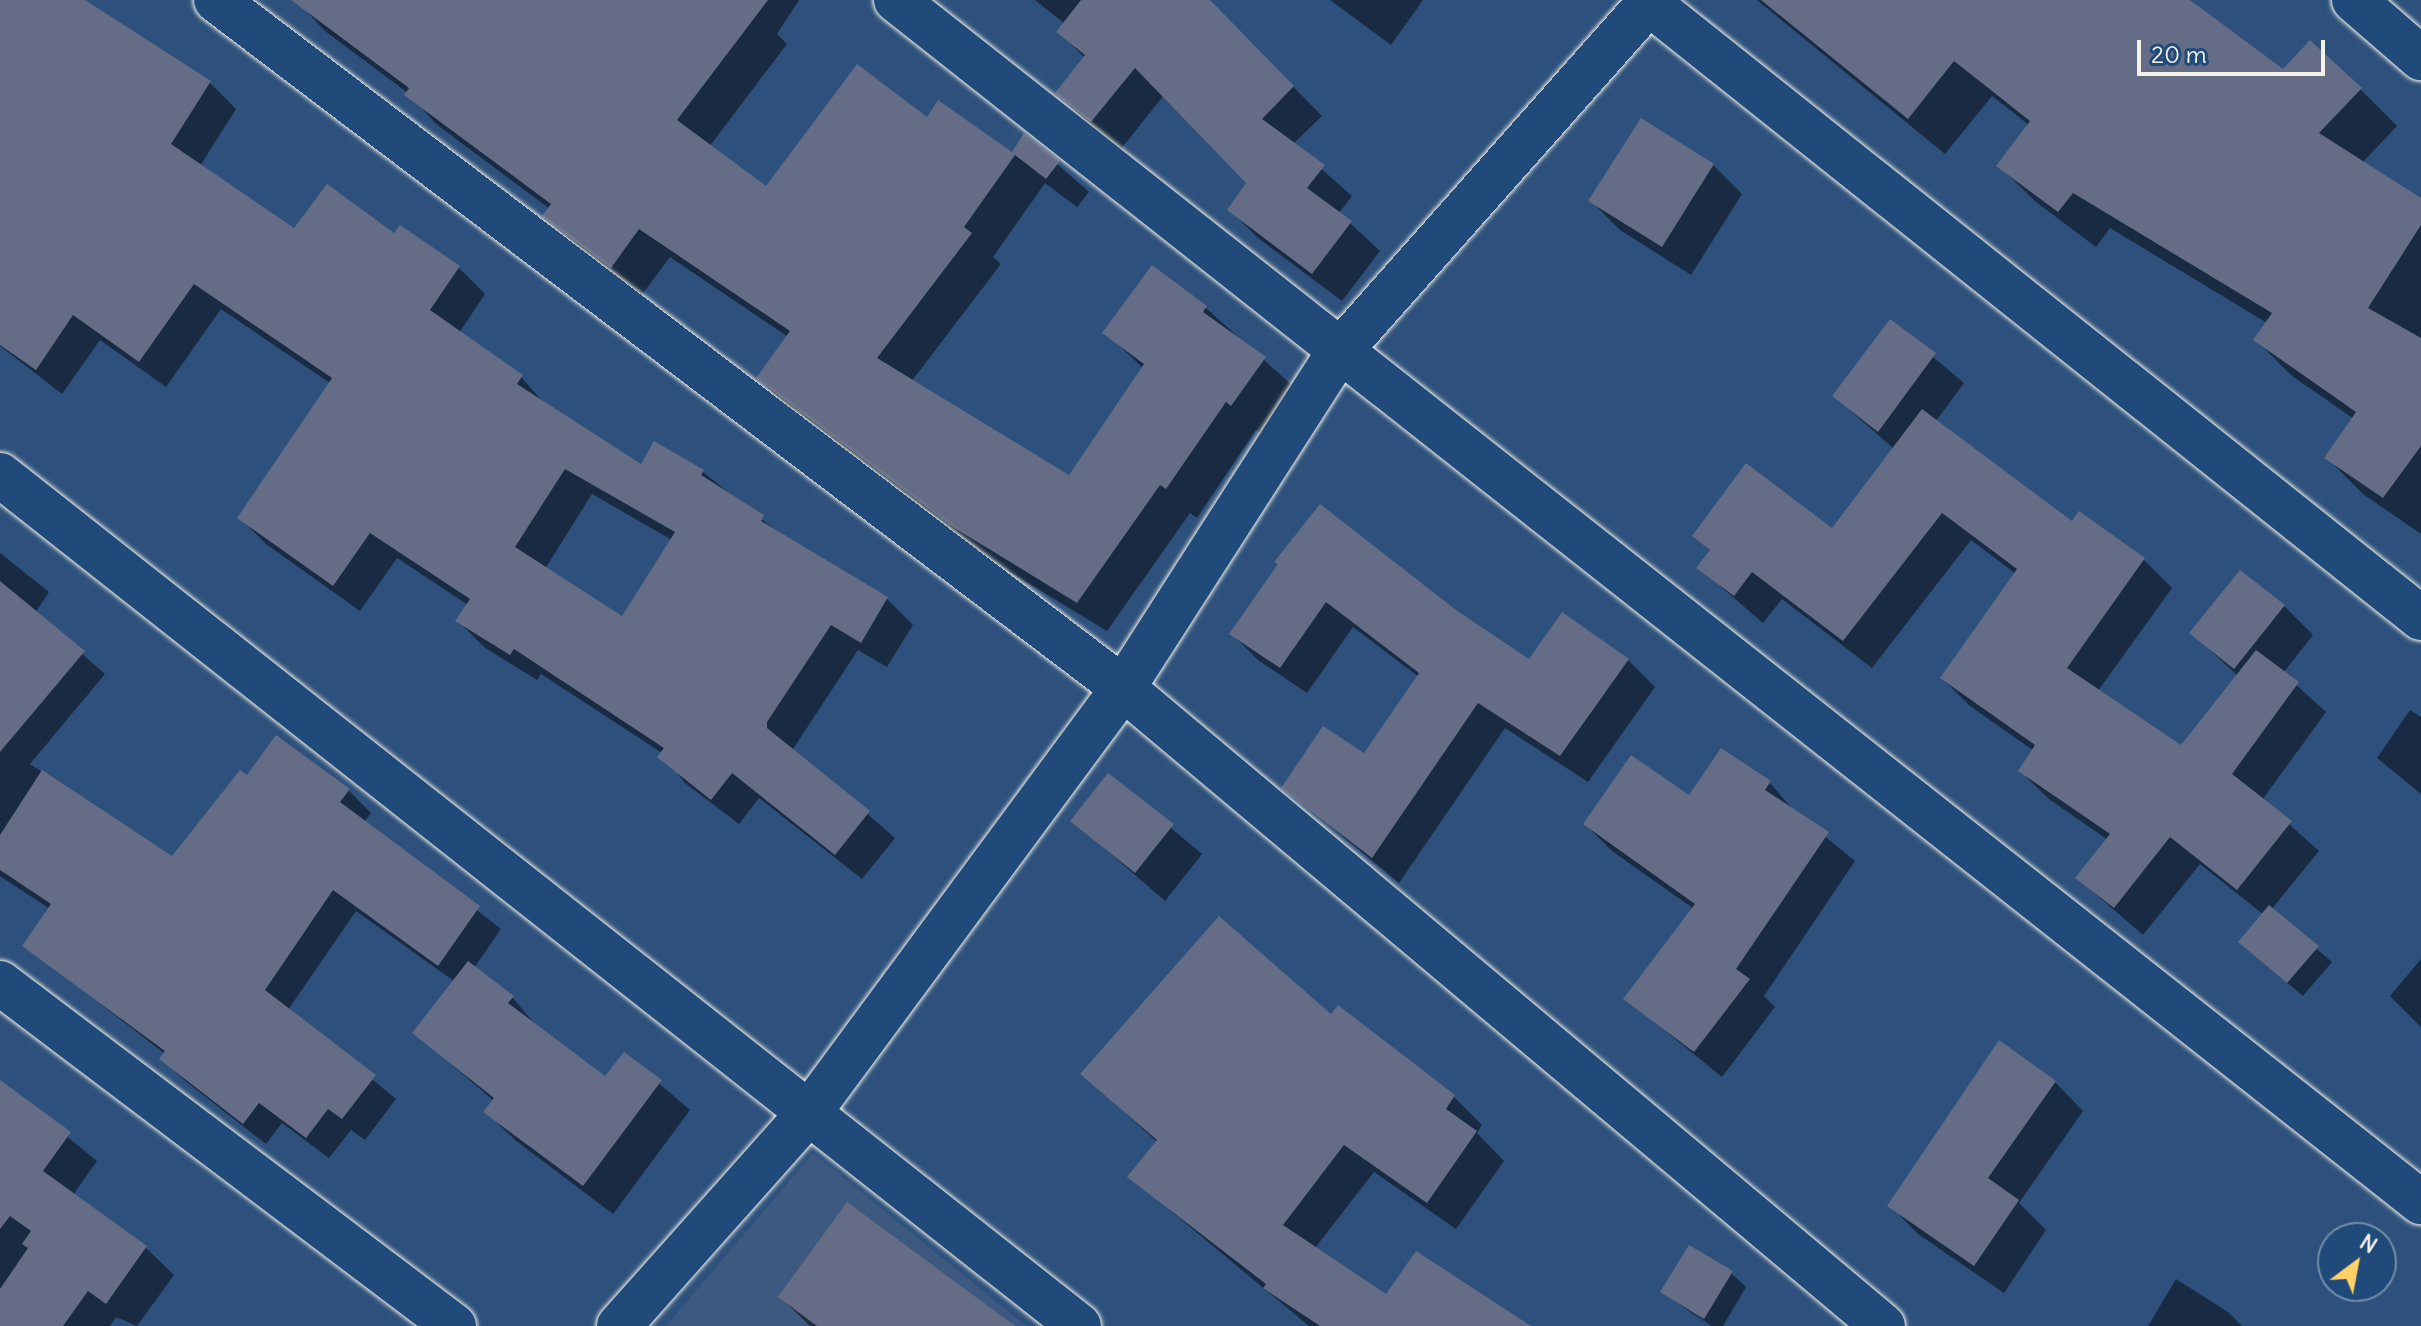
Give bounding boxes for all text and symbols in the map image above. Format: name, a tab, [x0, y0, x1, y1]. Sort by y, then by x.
scale bar	[2141, 24, 2329, 74]
text: 20 m	[2151, 39, 2207, 69]
north arrow	[2317, 1222, 2397, 1302]
text: N	[2355, 1227, 2383, 1259]

